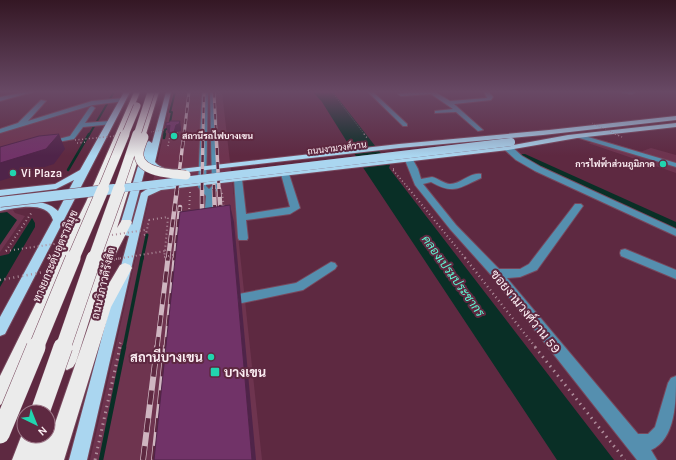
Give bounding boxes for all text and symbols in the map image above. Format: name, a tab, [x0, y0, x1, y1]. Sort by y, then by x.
place label: สถานีรถไฟบางเขน	[182, 130, 253, 141]
marker: สถานีรถไฟบางเขน	[169, 131, 179, 141]
street label: ถนนงามวงศ์วาน	[307, 138, 367, 157]
place label: การไฟฟ้าส่วนภูมิภาค	[575, 157, 655, 170]
marker: การไฟฟ้าส่วนภูมิภาค	[658, 159, 668, 169]
place label: Vi Plaza	[21, 167, 62, 180]
marker: Vi Plaza	[8, 168, 18, 178]
street label: ทางยกระดับอุตราภิมุข	[29, 208, 83, 305]
water label: คลองเปรมประชากร	[419, 233, 488, 320]
street label: ถนนวิภาวดีรังสิต	[87, 245, 118, 320]
street label: ซอยงามวงศ์วาน 59	[487, 265, 565, 356]
place label: สถานีบางเขน	[130, 348, 203, 365]
marker: สถานีบางเขน	[206, 352, 216, 362]
place label: บางเขน	[224, 365, 266, 380]
marker: บางเขน	[209, 366, 221, 378]
north arrow	[16, 404, 56, 444]
text: N	[35, 424, 50, 438]

